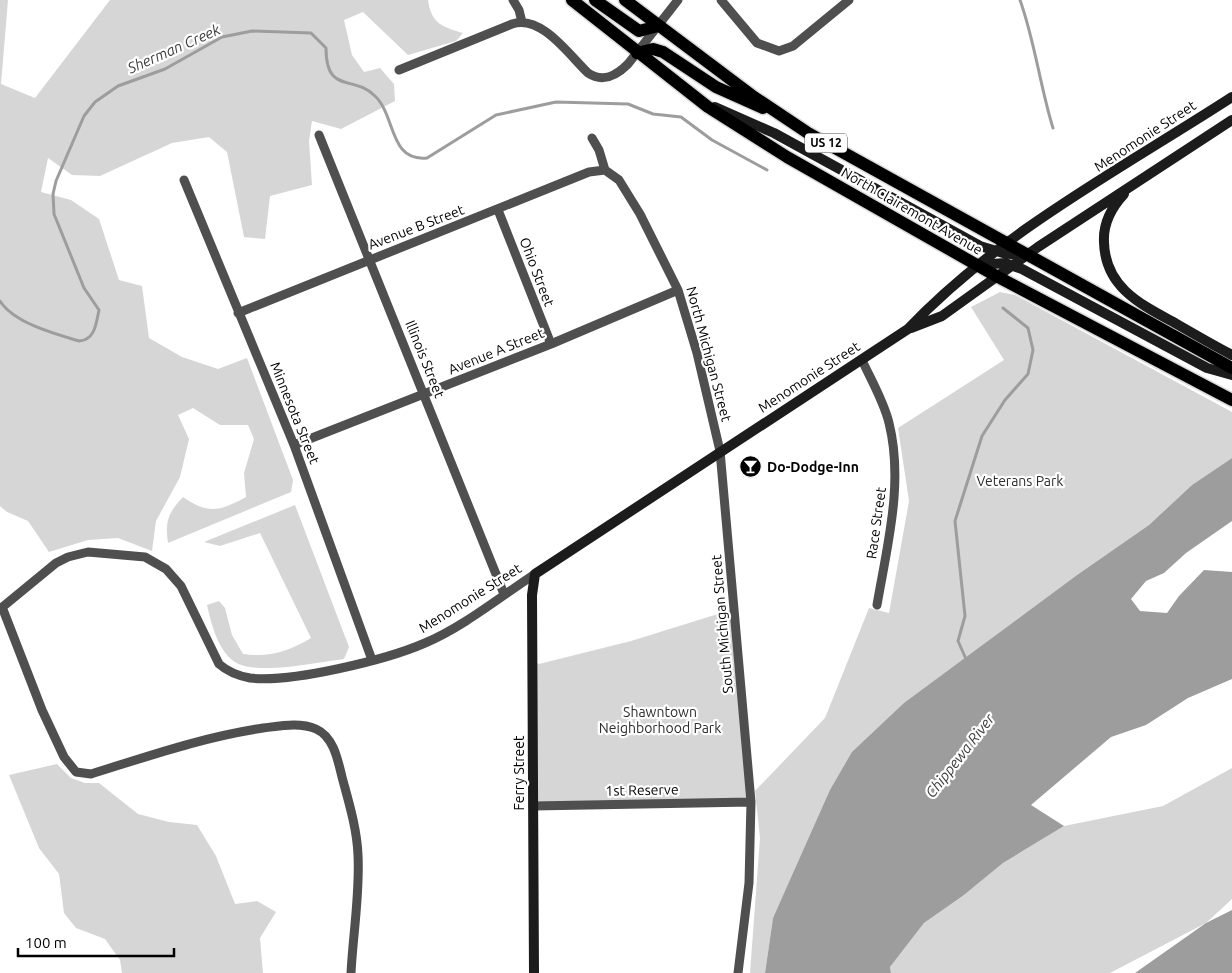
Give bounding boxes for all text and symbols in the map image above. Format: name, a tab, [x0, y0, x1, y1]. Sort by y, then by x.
water label: Sherman Creek	[124, 20, 223, 77]
street label: Menomonie Street	[1091, 97, 1199, 175]
road number: US 12	[805, 134, 847, 152]
street label: North Clairemont Avenue	[839, 164, 985, 258]
street label: Avenue B Street	[366, 201, 467, 253]
street label: Ohio Street	[516, 235, 558, 309]
street label: North Michigan Street	[683, 285, 735, 424]
street label: Illinois Street	[402, 318, 448, 401]
street label: Avenue A Street	[446, 324, 547, 377]
street label: Menomonie Street	[755, 338, 863, 416]
street label: Minnesota Street	[267, 360, 323, 467]
bar icon: Do-Dodge-Inn	[739, 455, 763, 479]
place label: Do-Dodge-Inn	[767, 459, 859, 475]
park label: Veterans Park	[977, 473, 1063, 489]
street label: Race Street	[863, 486, 889, 560]
street label: South Michigan Street	[708, 553, 736, 694]
street label: Menomonie Street	[416, 560, 525, 636]
park label: Shawntown Neighborhood Park	[599, 704, 721, 736]
water label: Chippewa River	[922, 709, 998, 801]
street label: Ferry Street	[511, 735, 527, 811]
street label: 1st Reserve	[605, 781, 679, 799]
scale bar	[18, 926, 174, 958]
text: 100 m	[25, 934, 67, 951]

